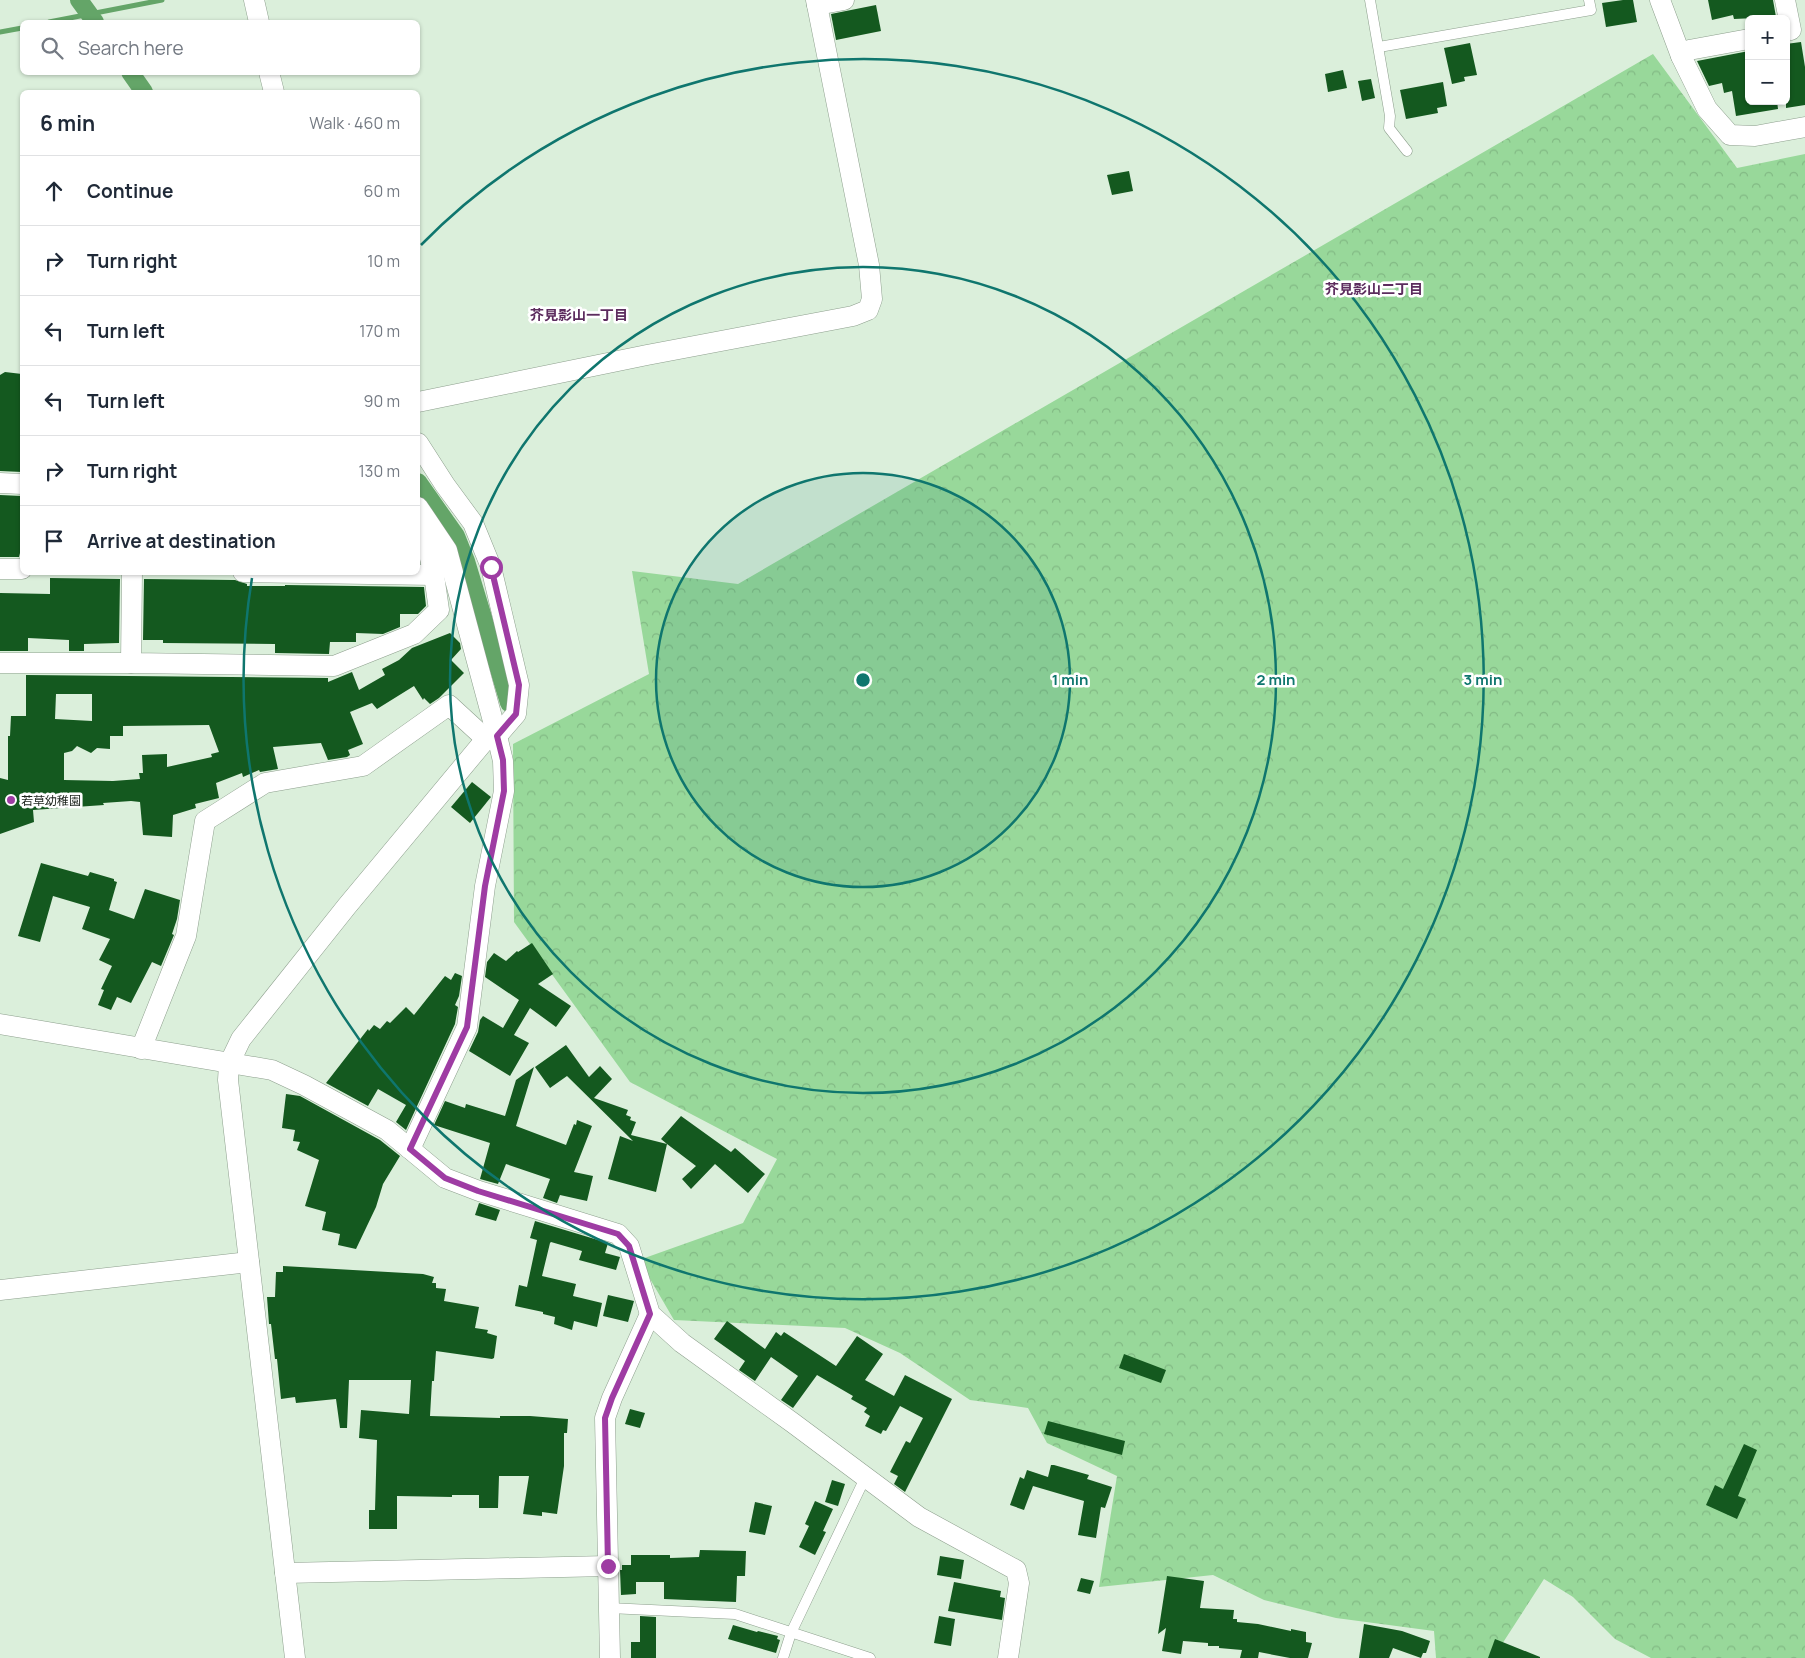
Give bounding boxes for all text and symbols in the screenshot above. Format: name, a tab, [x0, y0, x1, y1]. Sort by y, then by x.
map controls	[1745, 15, 1790, 105]
button: +	[1745, 15, 1790, 60]
search box	[20, 20, 420, 75]
icon: search	[38, 34, 66, 62]
text: Search here	[78, 35, 184, 61]
button: −	[1745, 60, 1790, 105]
text: 6 min	[40, 109, 95, 137]
text: Walk · 460 m	[309, 112, 400, 134]
icon: ahead	[40, 177, 68, 205]
text: Continue	[87, 178, 173, 204]
text: 60 m	[364, 180, 400, 202]
icon: right	[40, 247, 68, 275]
text: Turn right	[87, 248, 177, 274]
text: 10 m	[367, 250, 400, 272]
district label: 芥見影山二丁目	[1325, 279, 1423, 298]
district label: 芥見影山一丁目	[530, 305, 628, 324]
icon: left	[40, 317, 68, 345]
text: Turn left	[87, 318, 165, 344]
text: 170 m	[359, 320, 400, 342]
icon: left	[40, 387, 68, 415]
text: Turn left	[87, 388, 165, 414]
text: 90 m	[364, 390, 400, 412]
icon: right	[40, 457, 68, 485]
text: Turn right	[87, 458, 177, 484]
text: 130 m	[358, 460, 400, 482]
icon: arrive	[40, 527, 68, 555]
text: Arrive at destination	[87, 528, 276, 554]
route start	[480, 556, 503, 579]
text: 1 min	[1052, 669, 1088, 690]
text: 2 min	[1256, 669, 1296, 690]
text: 3 min	[1464, 669, 1502, 690]
centre of rings	[854, 671, 872, 689]
place label: 若草幼稚園	[21, 792, 81, 809]
marker: 若草幼稚園	[5, 794, 17, 806]
route end	[597, 1555, 620, 1578]

